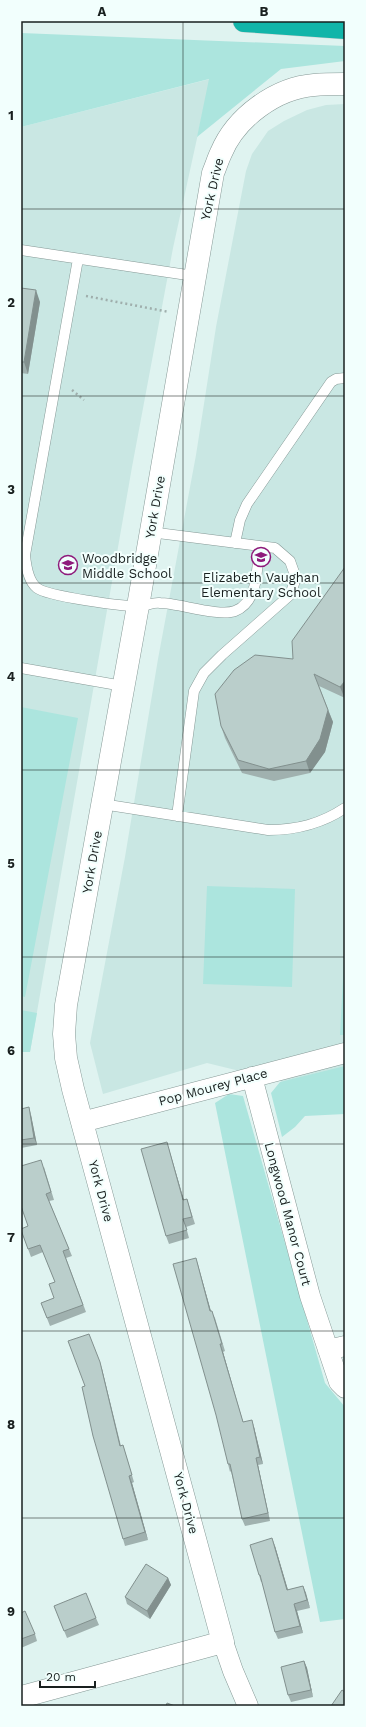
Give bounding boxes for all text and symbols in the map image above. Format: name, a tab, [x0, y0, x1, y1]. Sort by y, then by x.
text: A	[98, 4, 107, 19]
text: B	[260, 4, 269, 19]
text: 1	[8, 108, 14, 123]
street label: York Drive	[198, 156, 226, 222]
text: 2	[7, 295, 15, 310]
street label: York Drive	[142, 474, 168, 540]
text: 3	[7, 482, 15, 497]
school or university icon: Elizabeth Vaughan Elementary School	[250, 546, 272, 568]
place label: Woodbridge Middle School	[82, 551, 172, 581]
school or university icon: Woodbridge Middle School	[57, 554, 79, 576]
place label: Elizabeth Vaughan Elementary School	[201, 570, 321, 600]
text: 4	[7, 669, 16, 684]
street label: York Drive	[79, 829, 105, 895]
text: 5	[7, 856, 15, 871]
text: 6	[7, 1043, 15, 1058]
street label: Pop Mourey Place	[157, 1065, 269, 1109]
street label: Longwood Manor Court	[262, 1141, 315, 1288]
street label: York Drive	[86, 1158, 116, 1224]
text: 7	[7, 1230, 15, 1245]
text: 8	[7, 1417, 15, 1432]
street label: York Drive	[171, 1470, 201, 1536]
text: 9	[7, 1604, 15, 1619]
scale bar	[40, 1663, 95, 1689]
text: 20 m	[46, 1670, 76, 1684]

